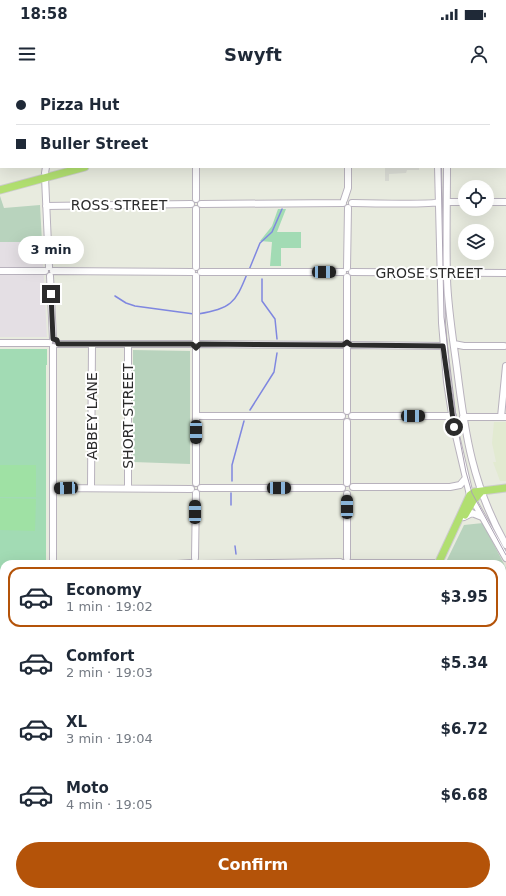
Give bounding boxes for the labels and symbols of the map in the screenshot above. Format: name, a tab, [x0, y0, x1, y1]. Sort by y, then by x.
street label: ROSS STREET	[71, 197, 168, 213]
callout: 3 min	[18, 236, 84, 264]
street label: GROSE STREET	[375, 265, 483, 281]
car	[312, 266, 336, 278]
route end	[42, 285, 60, 303]
street label: SHORT STREET	[120, 363, 136, 469]
street label: ABBEY LANE	[84, 372, 100, 460]
car	[401, 410, 425, 422]
route start	[445, 418, 463, 436]
car	[190, 420, 202, 444]
car	[54, 482, 78, 494]
car	[267, 482, 291, 494]
car	[341, 495, 353, 519]
car	[189, 500, 201, 524]

